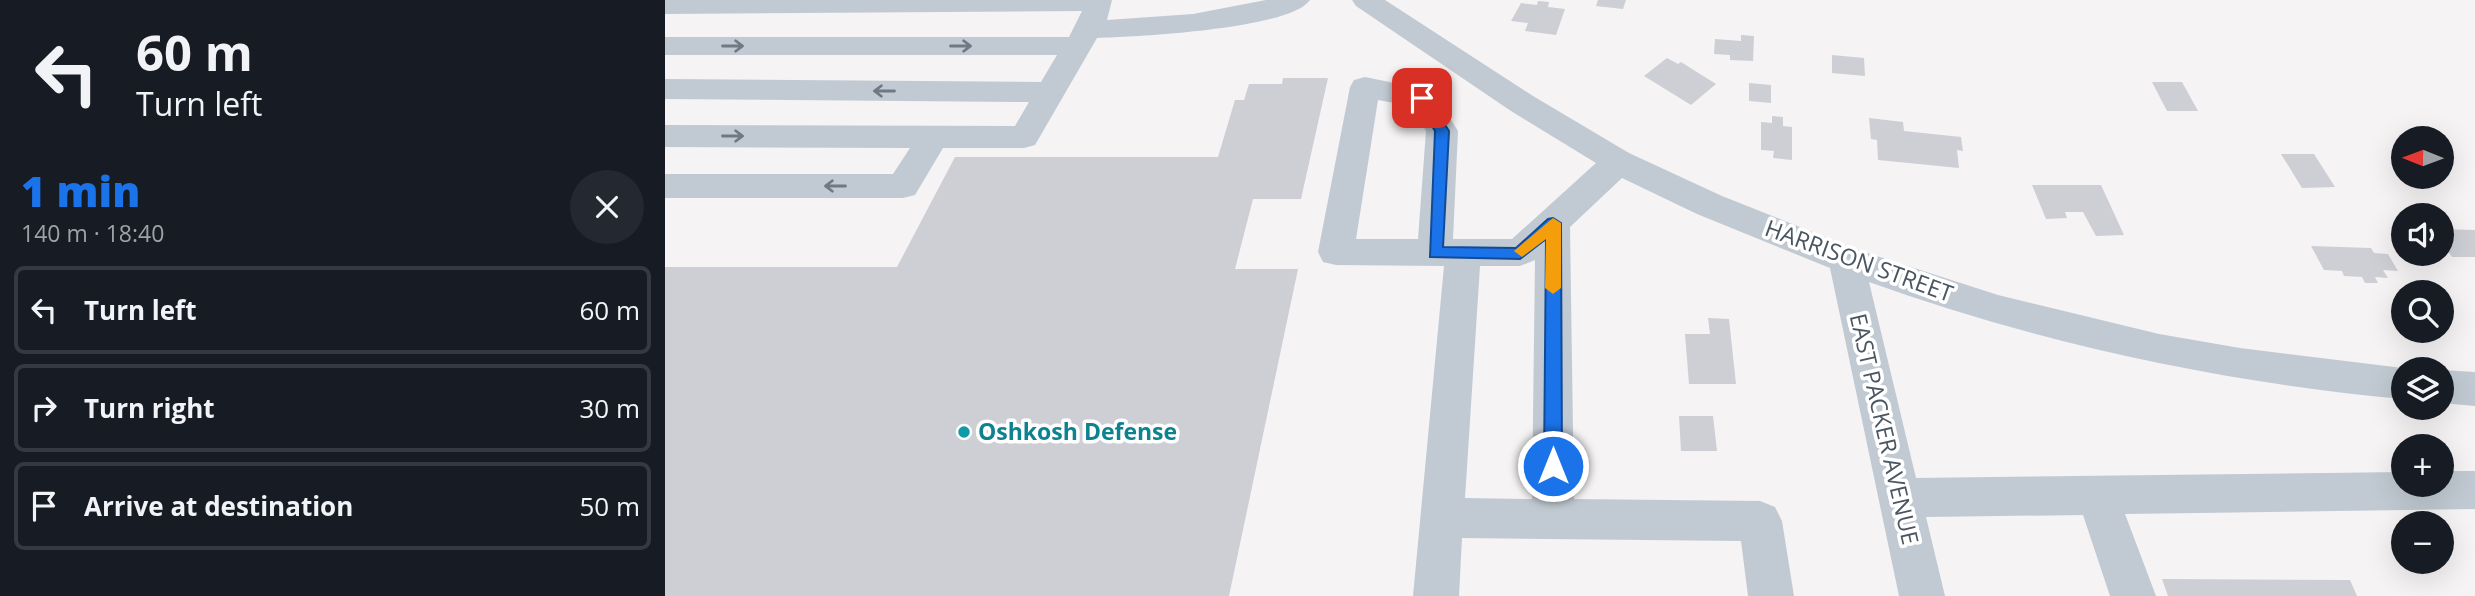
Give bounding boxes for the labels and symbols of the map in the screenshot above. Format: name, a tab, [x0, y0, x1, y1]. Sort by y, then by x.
one-way arrow	[721, 39, 744, 53]
one-way arrow	[949, 39, 972, 53]
pin	[1392, 68, 1452, 128]
one-way arrow	[873, 84, 896, 98]
north arrow	[2391, 126, 2453, 189]
one-way arrow	[721, 129, 744, 143]
one-way arrow	[824, 179, 847, 193]
street label: HARRISON STREET	[1761, 211, 1958, 309]
street label: EAST PACKER AVENUE	[1843, 310, 1927, 548]
place label: Oshkosh Defense	[978, 415, 1177, 447]
marker: Oshkosh Defense	[956, 424, 972, 440]
position arrow	[1516, 429, 1590, 503]

